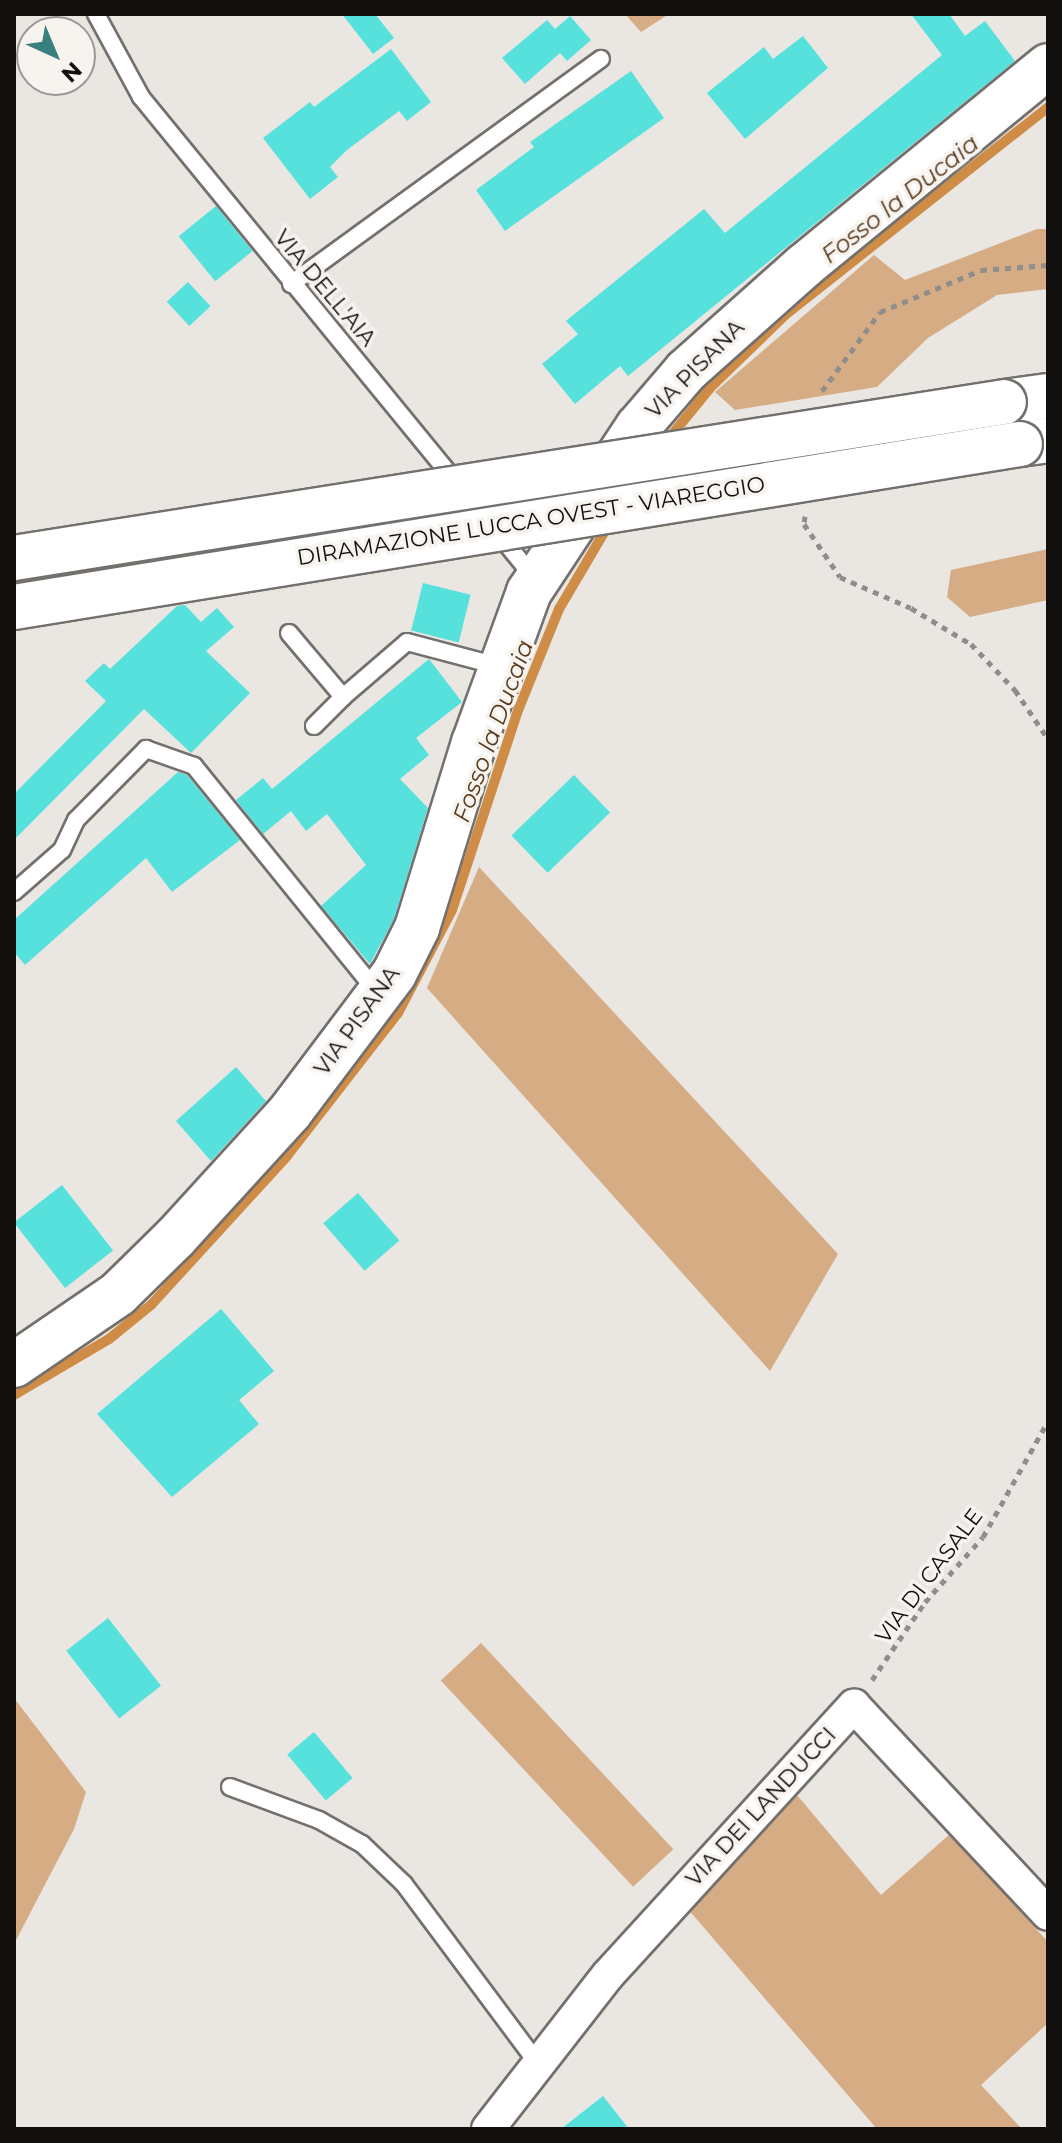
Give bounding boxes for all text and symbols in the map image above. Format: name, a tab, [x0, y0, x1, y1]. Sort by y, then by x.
north arrow	[16, 16, 96, 96]
text: N	[56, 56, 87, 88]
water label: Fosso la Ducaia	[816, 129, 984, 269]
street label: VIA DELL'AIA	[269, 224, 381, 352]
street label: VIA PISANA	[640, 314, 750, 424]
street label: DIRAMAZIONE LUCCA OVEST - VIAREGGIO	[295, 471, 767, 571]
water label: Fosso la Ducaia	[447, 636, 539, 826]
street label: VIA PISANA	[309, 961, 405, 1081]
street label: VIA DI CASALE	[870, 1503, 988, 1649]
street label: VIA DEI LANDUCCI	[680, 1722, 842, 1892]

